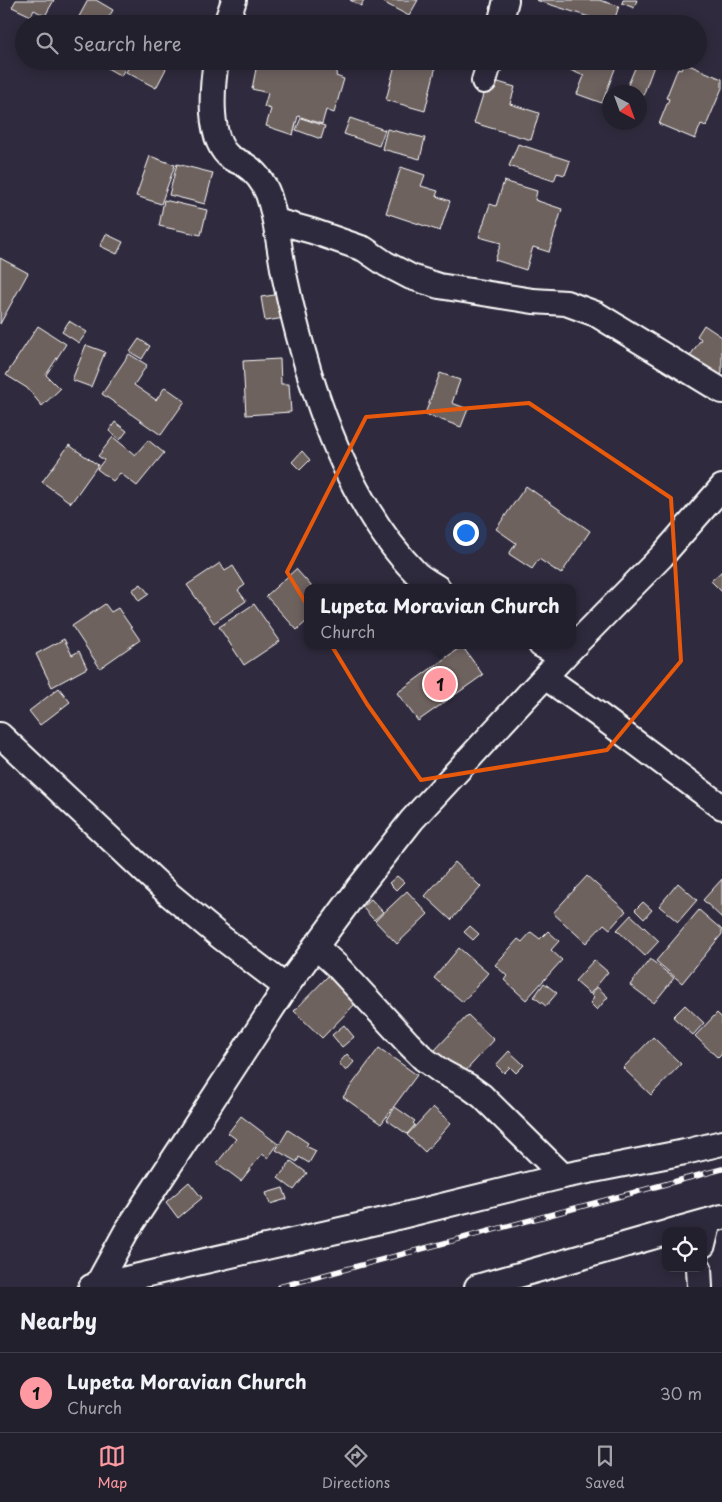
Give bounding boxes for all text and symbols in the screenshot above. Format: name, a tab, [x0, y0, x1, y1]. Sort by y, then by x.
search box	[15, 15, 707, 70]
icon: search	[33, 29, 61, 57]
text: Search here	[73, 29, 182, 57]
north arrow	[602, 85, 647, 130]
your location	[453, 520, 479, 546]
popup	[304, 584, 576, 649]
text: Lupeta Moravian Church	[320, 591, 560, 619]
text: Church	[320, 619, 375, 643]
pin: 1	[424, 665, 456, 703]
map controls	[662, 1227, 707, 1272]
button: locate	[662, 1227, 707, 1272]
text: Nearby	[20, 1304, 97, 1336]
text: Lupeta Moravian Church	[67, 1367, 307, 1395]
text: 1	[32, 1381, 40, 1405]
text: 30 m	[660, 1381, 702, 1405]
text: Church	[67, 1395, 122, 1419]
tab: Map	[97, 1442, 127, 1493]
tab: Directions	[322, 1442, 390, 1493]
tab: Saved	[585, 1442, 625, 1493]

